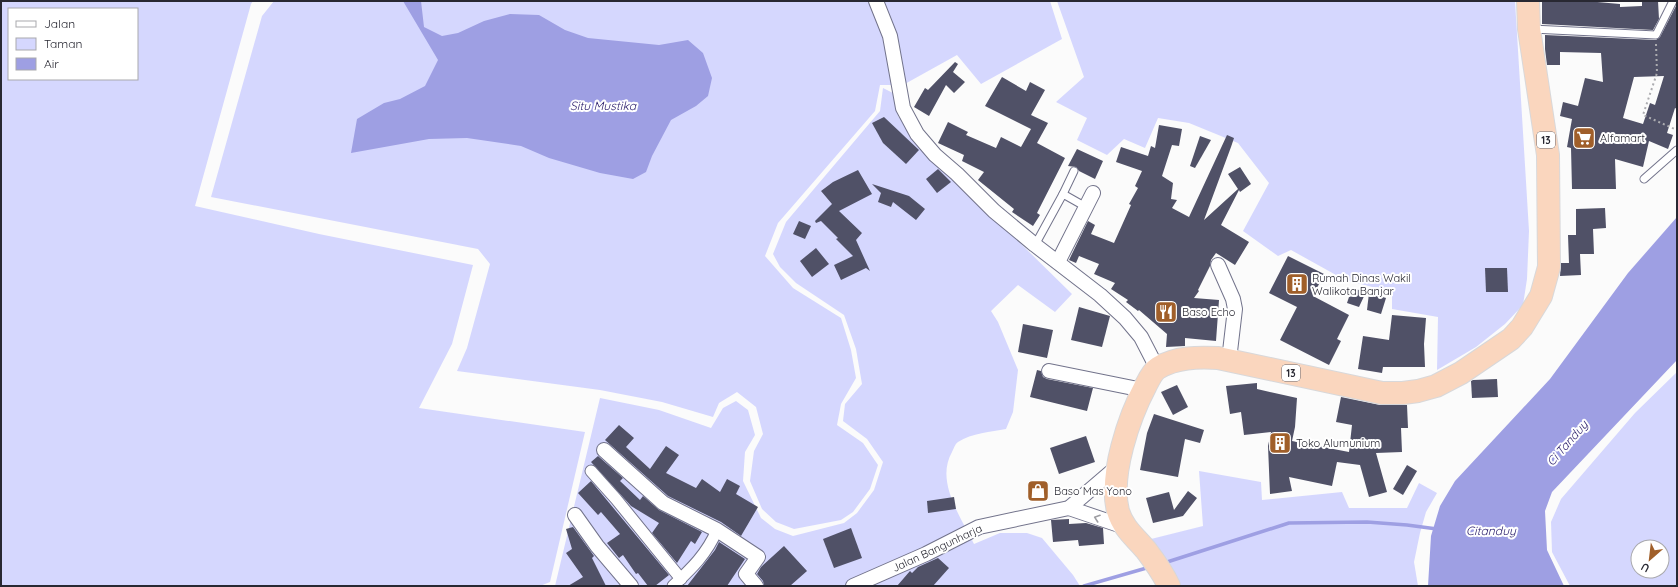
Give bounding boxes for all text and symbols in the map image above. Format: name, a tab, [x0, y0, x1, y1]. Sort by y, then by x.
legend	[8, 8, 138, 80]
text: Jalan	[44, 16, 75, 31]
text: Taman	[44, 36, 82, 51]
text: Air	[44, 56, 59, 71]
water label: Situ Mustika	[570, 98, 637, 113]
supermarket icon: Alfamart	[1571, 125, 1597, 151]
place label: Alfamart	[1600, 131, 1645, 145]
road number: 13	[1537, 132, 1555, 148]
building icon: Rumah Dinas Wakil Walikota Banjar	[1284, 271, 1310, 297]
place label: Rumah Dinas Wakil Walikota Banjar	[1312, 271, 1411, 298]
restaurant icon: Baso Echo	[1153, 299, 1179, 325]
place label: Baso Echo	[1182, 305, 1236, 319]
road number: 13	[1282, 365, 1300, 381]
water label: Ci Tanduy	[1543, 416, 1591, 469]
building icon: Toko Alumunium	[1267, 430, 1293, 456]
place label: Toko Alumunium	[1296, 436, 1380, 450]
shop icon: Baso Mas Yono	[1025, 478, 1051, 504]
place label: Baso Mas Yono	[1054, 484, 1132, 498]
one-way arrow	[1094, 514, 1101, 522]
street label: Jalan Bangunharja	[890, 521, 984, 575]
water label: Citanduy	[1466, 523, 1517, 538]
north arrow	[1630, 539, 1670, 579]
text: U	[1639, 560, 1652, 576]

